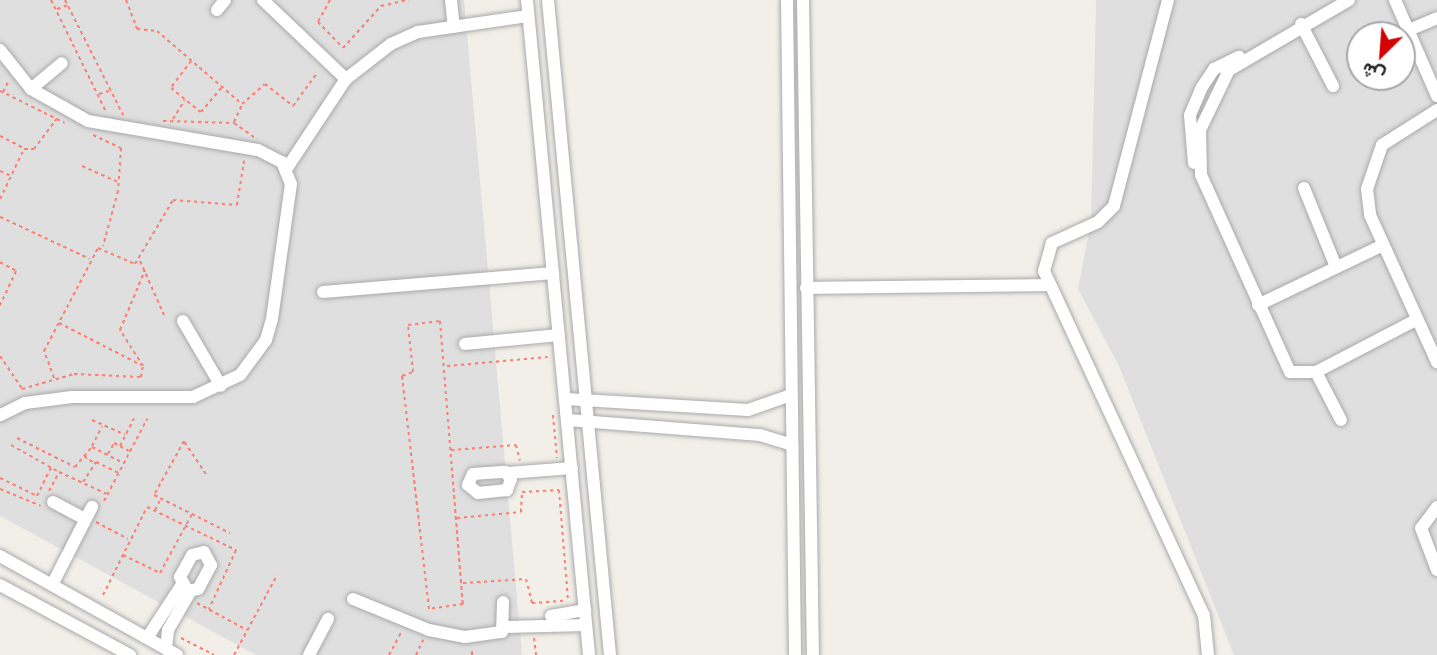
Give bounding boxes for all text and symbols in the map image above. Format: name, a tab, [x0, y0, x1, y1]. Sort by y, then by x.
north arrow	[1346, 21, 1416, 91]
text: ش	[1356, 56, 1389, 92]

